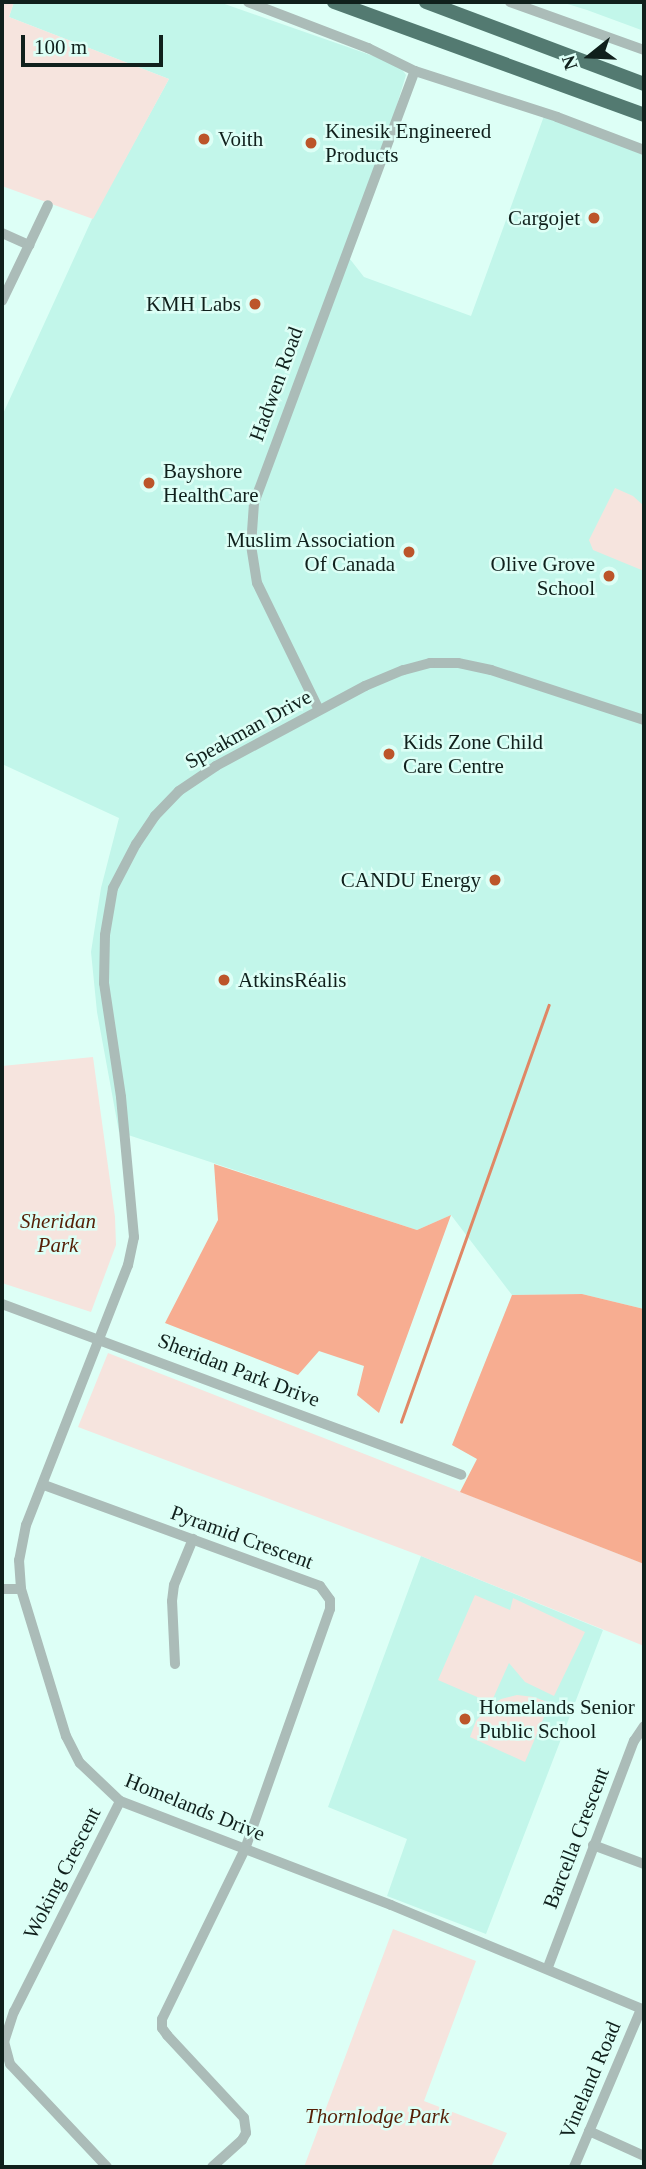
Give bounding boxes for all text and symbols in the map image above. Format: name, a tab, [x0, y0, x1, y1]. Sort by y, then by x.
scale bar	[24, 21, 166, 65]
north arrow	[555, 21, 625, 91]
text: 100 m	[34, 35, 87, 59]
text: N	[557, 53, 582, 72]
place label: Kinesik Engineered Products	[325, 118, 491, 168]
place label: Voith	[218, 126, 263, 152]
marker: Voith	[196, 131, 212, 147]
marker: Kinesik Engineered Products	[303, 135, 319, 151]
place label: Cargojet	[508, 205, 580, 231]
marker: Cargojet	[586, 210, 602, 226]
place label: KMH Labs	[146, 291, 241, 317]
marker: KMH Labs	[247, 296, 263, 312]
street label: Hadwen Road	[244, 324, 308, 444]
place label: Bayshore HealthCare	[163, 458, 259, 508]
marker: Bayshore HealthCare	[141, 475, 157, 491]
place label: Muslim Association Of Canada	[225, 527, 395, 577]
marker: Muslim Association Of Canada	[401, 544, 417, 560]
place label: Olive Grove School	[491, 551, 595, 601]
marker: Olive Grove School	[601, 568, 617, 584]
street label: Speakman Drive	[180, 684, 316, 774]
place label: Kids Zone Child Care Centre	[403, 729, 543, 779]
marker: Kids Zone Child Care Centre	[381, 746, 397, 762]
place label: CANDU Energy	[341, 867, 481, 893]
marker: CANDU Energy	[487, 872, 503, 888]
place label: AtkinsRéalis	[238, 967, 346, 993]
marker: AtkinsRéalis	[216, 972, 232, 988]
park label: Sheridan Park	[20, 1208, 96, 1258]
street label: Sheridan Park Drive	[154, 1328, 324, 1412]
street label: Pyramid Crescent	[167, 1500, 317, 1574]
place label: Homelands Senior Public School	[479, 1694, 635, 1744]
marker: Homelands Senior Public School	[457, 1711, 473, 1727]
street label: Barcella Crescent	[538, 1764, 614, 1912]
street label: Homelands Drive	[121, 1767, 269, 1847]
street label: Woking Crescent	[18, 1803, 106, 1943]
street label: Vineland Road	[554, 2017, 626, 2143]
park label: Thornlodge Park	[305, 2103, 449, 2129]

